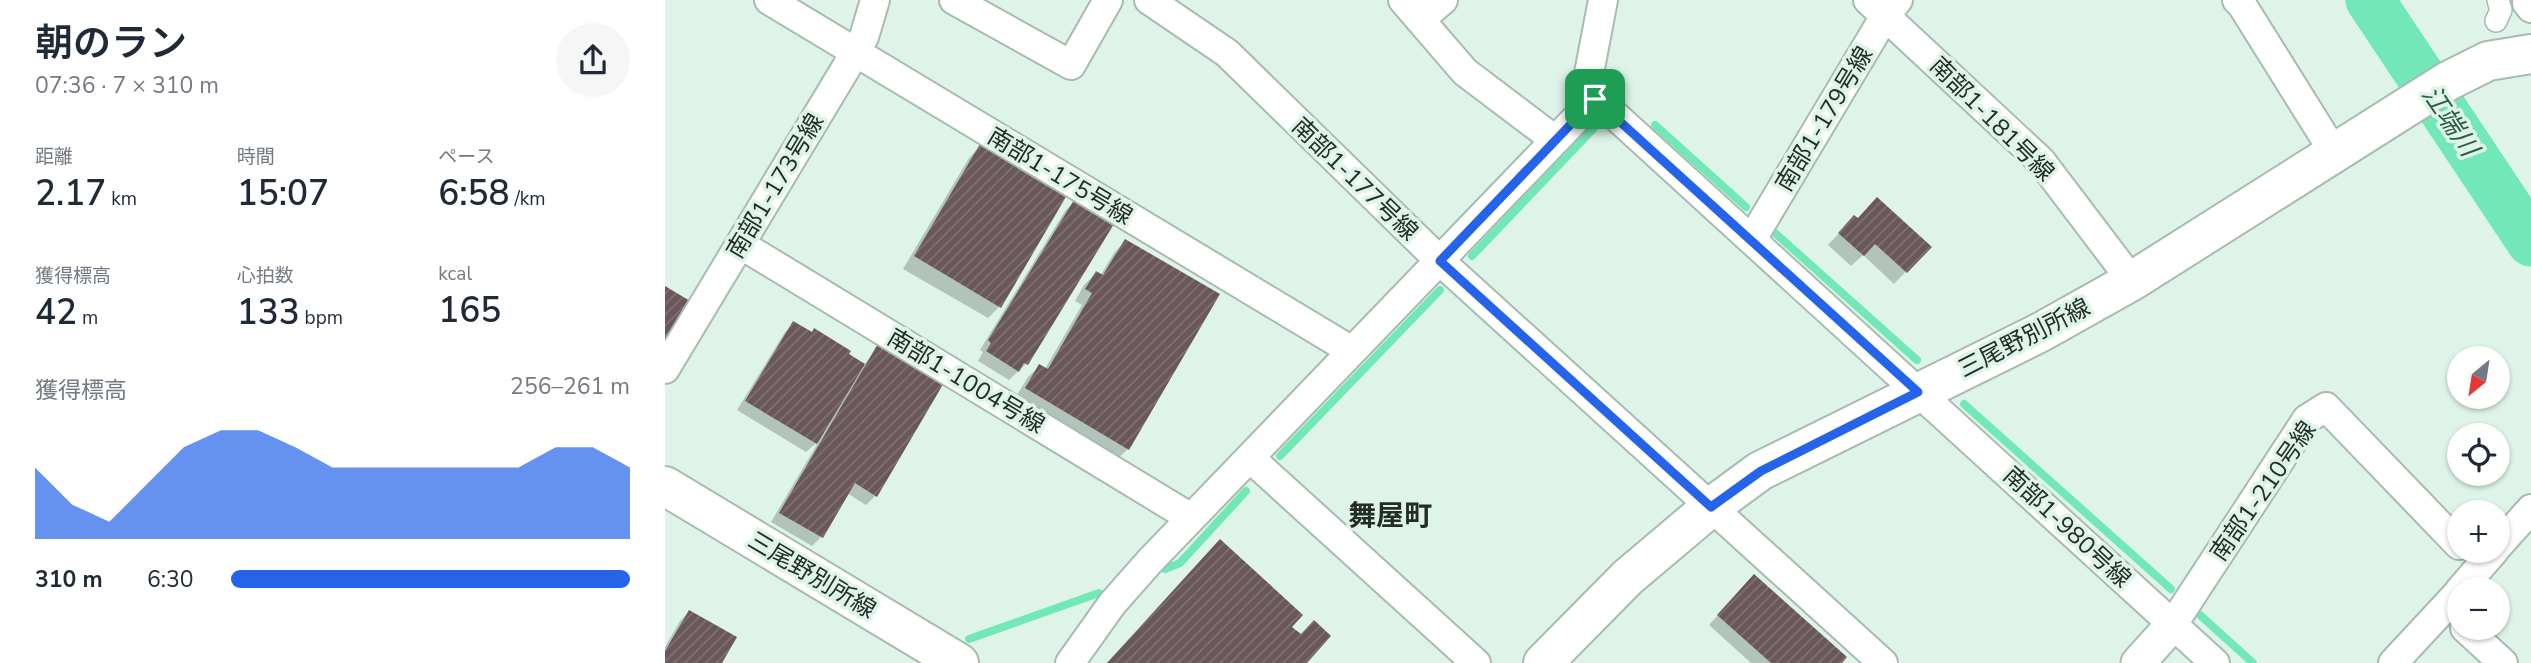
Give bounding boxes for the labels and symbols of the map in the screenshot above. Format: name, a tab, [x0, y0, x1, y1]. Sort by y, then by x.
street label: 南部1-179号線	[1768, 41, 1880, 197]
street label: 南部1-181号線	[1923, 50, 2061, 188]
pin	[1565, 69, 1625, 129]
water label: 江端川	[2414, 79, 2488, 166]
street label: 南部1-173号線	[719, 108, 831, 264]
street label: 南部1-177号線	[1285, 111, 1425, 247]
street label: 南部1-175号線	[982, 120, 1138, 232]
street label: 三尾野別所線	[1953, 291, 2095, 385]
street label: 南部1-1004号線	[881, 321, 1051, 441]
north arrow	[2447, 346, 2509, 410]
street label: 南部1-210号線	[2203, 415, 2323, 567]
street label: 南部1-980号線	[1996, 459, 2138, 595]
district label: 舞屋町	[1348, 497, 1432, 535]
street label: 三尾野別所線	[742, 524, 882, 626]

